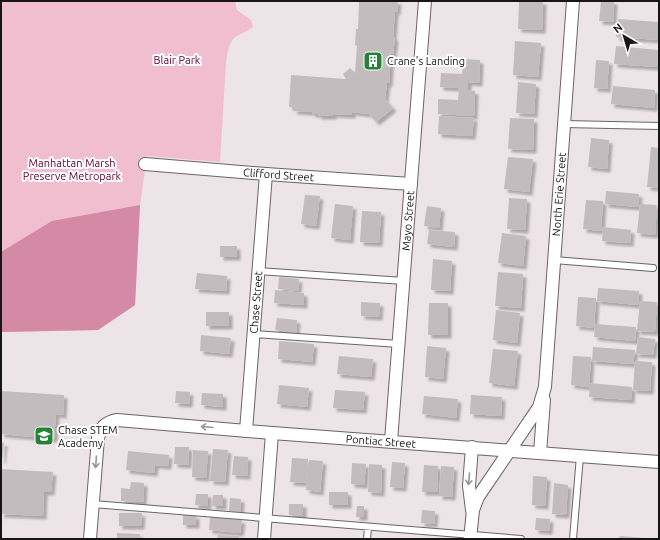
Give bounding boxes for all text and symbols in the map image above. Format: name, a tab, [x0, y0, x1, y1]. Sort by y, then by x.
north arrow	[604, 16, 644, 56]
text: N	[611, 21, 625, 35]
building icon: Crane's Landing	[362, 50, 384, 72]
park label: Blair Park	[154, 54, 201, 66]
place label: Crane's Landing	[387, 55, 465, 67]
street label: North Erie Street	[550, 151, 568, 237]
park label: Manhattan Marsh Preserve Metropark	[23, 157, 122, 182]
street label: Clifford Street	[243, 166, 315, 183]
street label: Mayo Street	[400, 190, 416, 251]
street label: Chase Street	[248, 270, 264, 334]
place label: Chase STEM Academy	[58, 424, 118, 449]
one-way arrow	[201, 424, 214, 431]
school or university icon: Chase STEM Academy	[33, 425, 55, 447]
street label: Pontiac Street	[345, 433, 417, 450]
one-way arrow	[92, 455, 99, 468]
one-way arrow	[466, 472, 473, 485]

